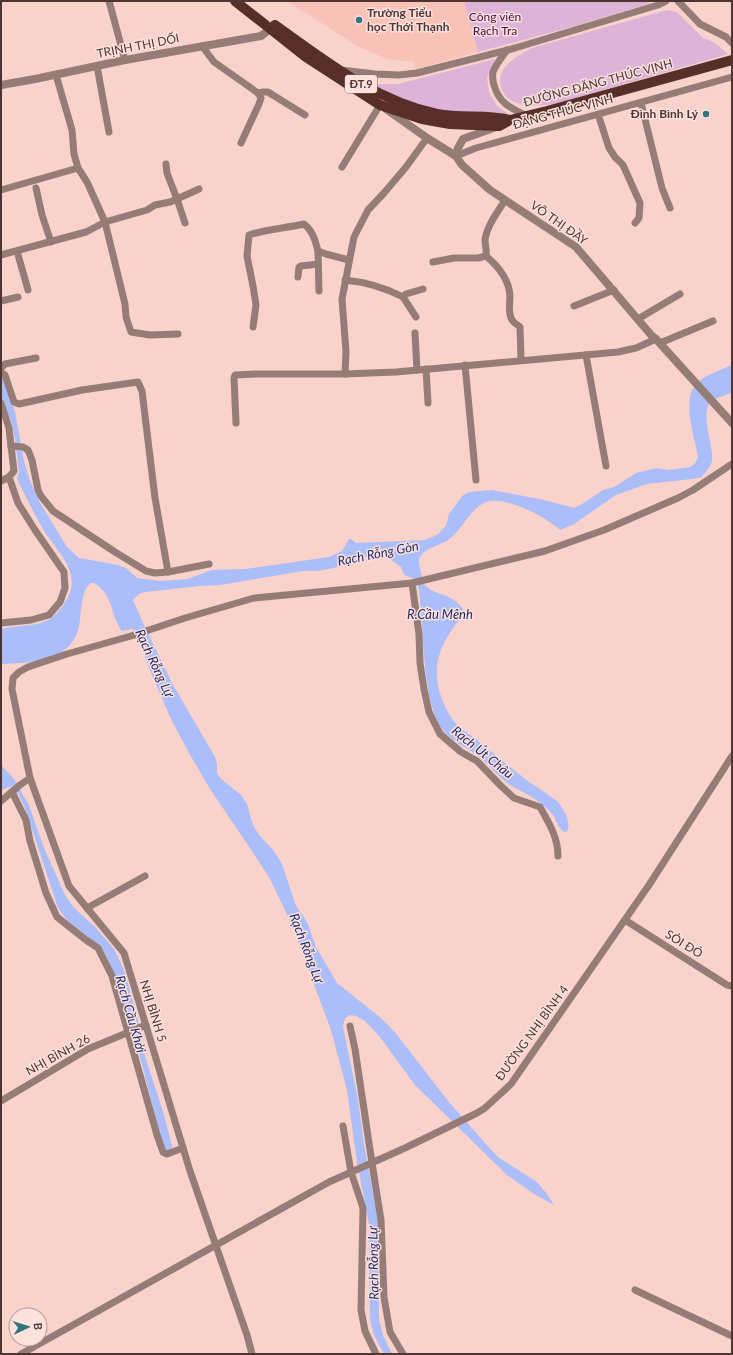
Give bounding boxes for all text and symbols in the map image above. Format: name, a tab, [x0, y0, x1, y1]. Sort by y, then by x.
place label: Trường Tiểu học Thới Thạnh	[367, 5, 450, 34]
park label: Công viên Rạch Tra	[469, 9, 521, 38]
marker: Trường Tiểu học Thới Thạnh	[354, 15, 364, 25]
street label: TRỊNH THỊ DỐI	[95, 30, 180, 61]
street label: ĐƯỜNG ĐẶNG THÚC VỊNH	[522, 56, 674, 110]
road number: ĐT.9	[345, 75, 377, 93]
street label: ĐẶNG THÚC VỊNH	[511, 92, 615, 132]
place label: Đình Bình Lý	[631, 106, 699, 121]
marker: Đình Bình Lý	[701, 109, 711, 119]
street label: VÕ THỊ ĐẦY	[528, 197, 591, 248]
water label: Rạch Rỗng Gòn	[336, 537, 420, 569]
water label: R.Cầu Mênh	[407, 606, 473, 622]
water label: Rạch Rỗng Lự	[132, 626, 178, 701]
water label: Rạch Út Châu	[449, 722, 517, 782]
water label: Rạch Rỗng Lự	[286, 911, 328, 986]
street label: SỎI ĐỎ	[663, 926, 706, 961]
water label: Rạch Cầu Khởi	[112, 974, 150, 1054]
street label: NHỊ BÌNH 5	[137, 978, 170, 1044]
street label: ĐƯỜNG NHỊ BÌNH 4	[492, 982, 571, 1083]
street label: NHỊ BÌNH 26	[23, 1031, 93, 1078]
water label: Rạch Rỗng Lự	[364, 1225, 382, 1300]
north arrow	[8, 1307, 48, 1347]
text: B	[32, 1322, 45, 1330]

